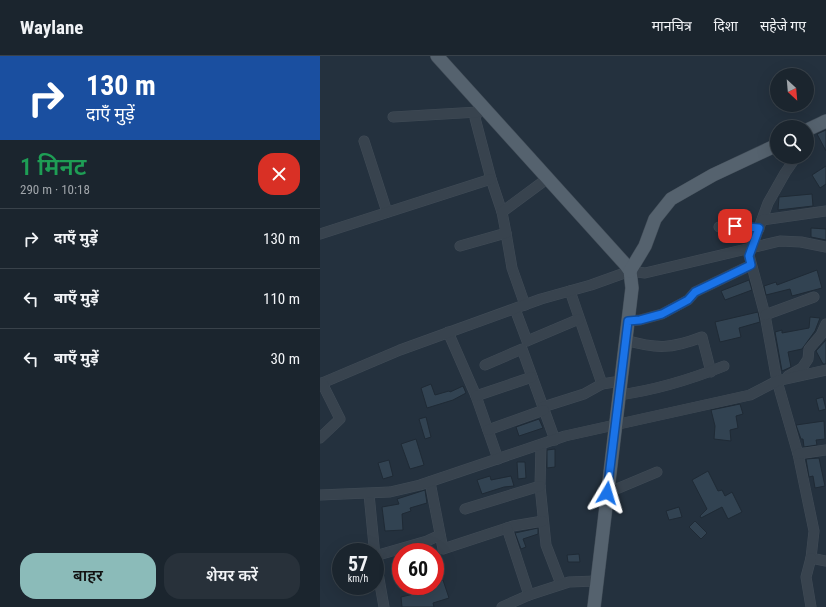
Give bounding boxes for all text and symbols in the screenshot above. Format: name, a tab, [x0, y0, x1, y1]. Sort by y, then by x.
text: Waylane	[20, 16, 83, 39]
text: मानचित्र	[652, 18, 692, 34]
text: दिशा	[714, 18, 738, 34]
text: सहेजे गए	[760, 18, 806, 34]
north arrow	[770, 68, 814, 112]
map controls	[770, 68, 814, 164]
text: 130 m	[86, 69, 156, 102]
icon: right	[20, 72, 72, 124]
text: दाएँ मुड़ें	[86, 103, 135, 124]
button: search	[770, 120, 814, 164]
text: 1 मिनट	[20, 153, 86, 181]
button: close	[258, 153, 300, 195]
text: 290 m · 10:18	[20, 182, 90, 197]
pin	[718, 209, 752, 243]
icon: arrive	[724, 215, 746, 237]
icon: right	[20, 228, 42, 250]
text: दाएँ मुड़ें	[54, 229, 98, 247]
text: 130 m	[263, 230, 300, 248]
icon: left	[20, 288, 42, 310]
text: बाएँ मुड़ें	[54, 289, 99, 307]
text: 110 m	[263, 290, 300, 308]
icon: left	[20, 348, 42, 370]
text: बाएँ मुड़ें	[54, 349, 99, 367]
text: 30 m	[270, 350, 300, 368]
position arrow	[586, 472, 628, 514]
speed limit sign: 60	[392, 543, 444, 595]
text: 57	[348, 552, 368, 576]
button: बाहर	[20, 553, 156, 599]
button: शेयर करें	[164, 553, 300, 599]
text: km/h	[348, 573, 368, 584]

